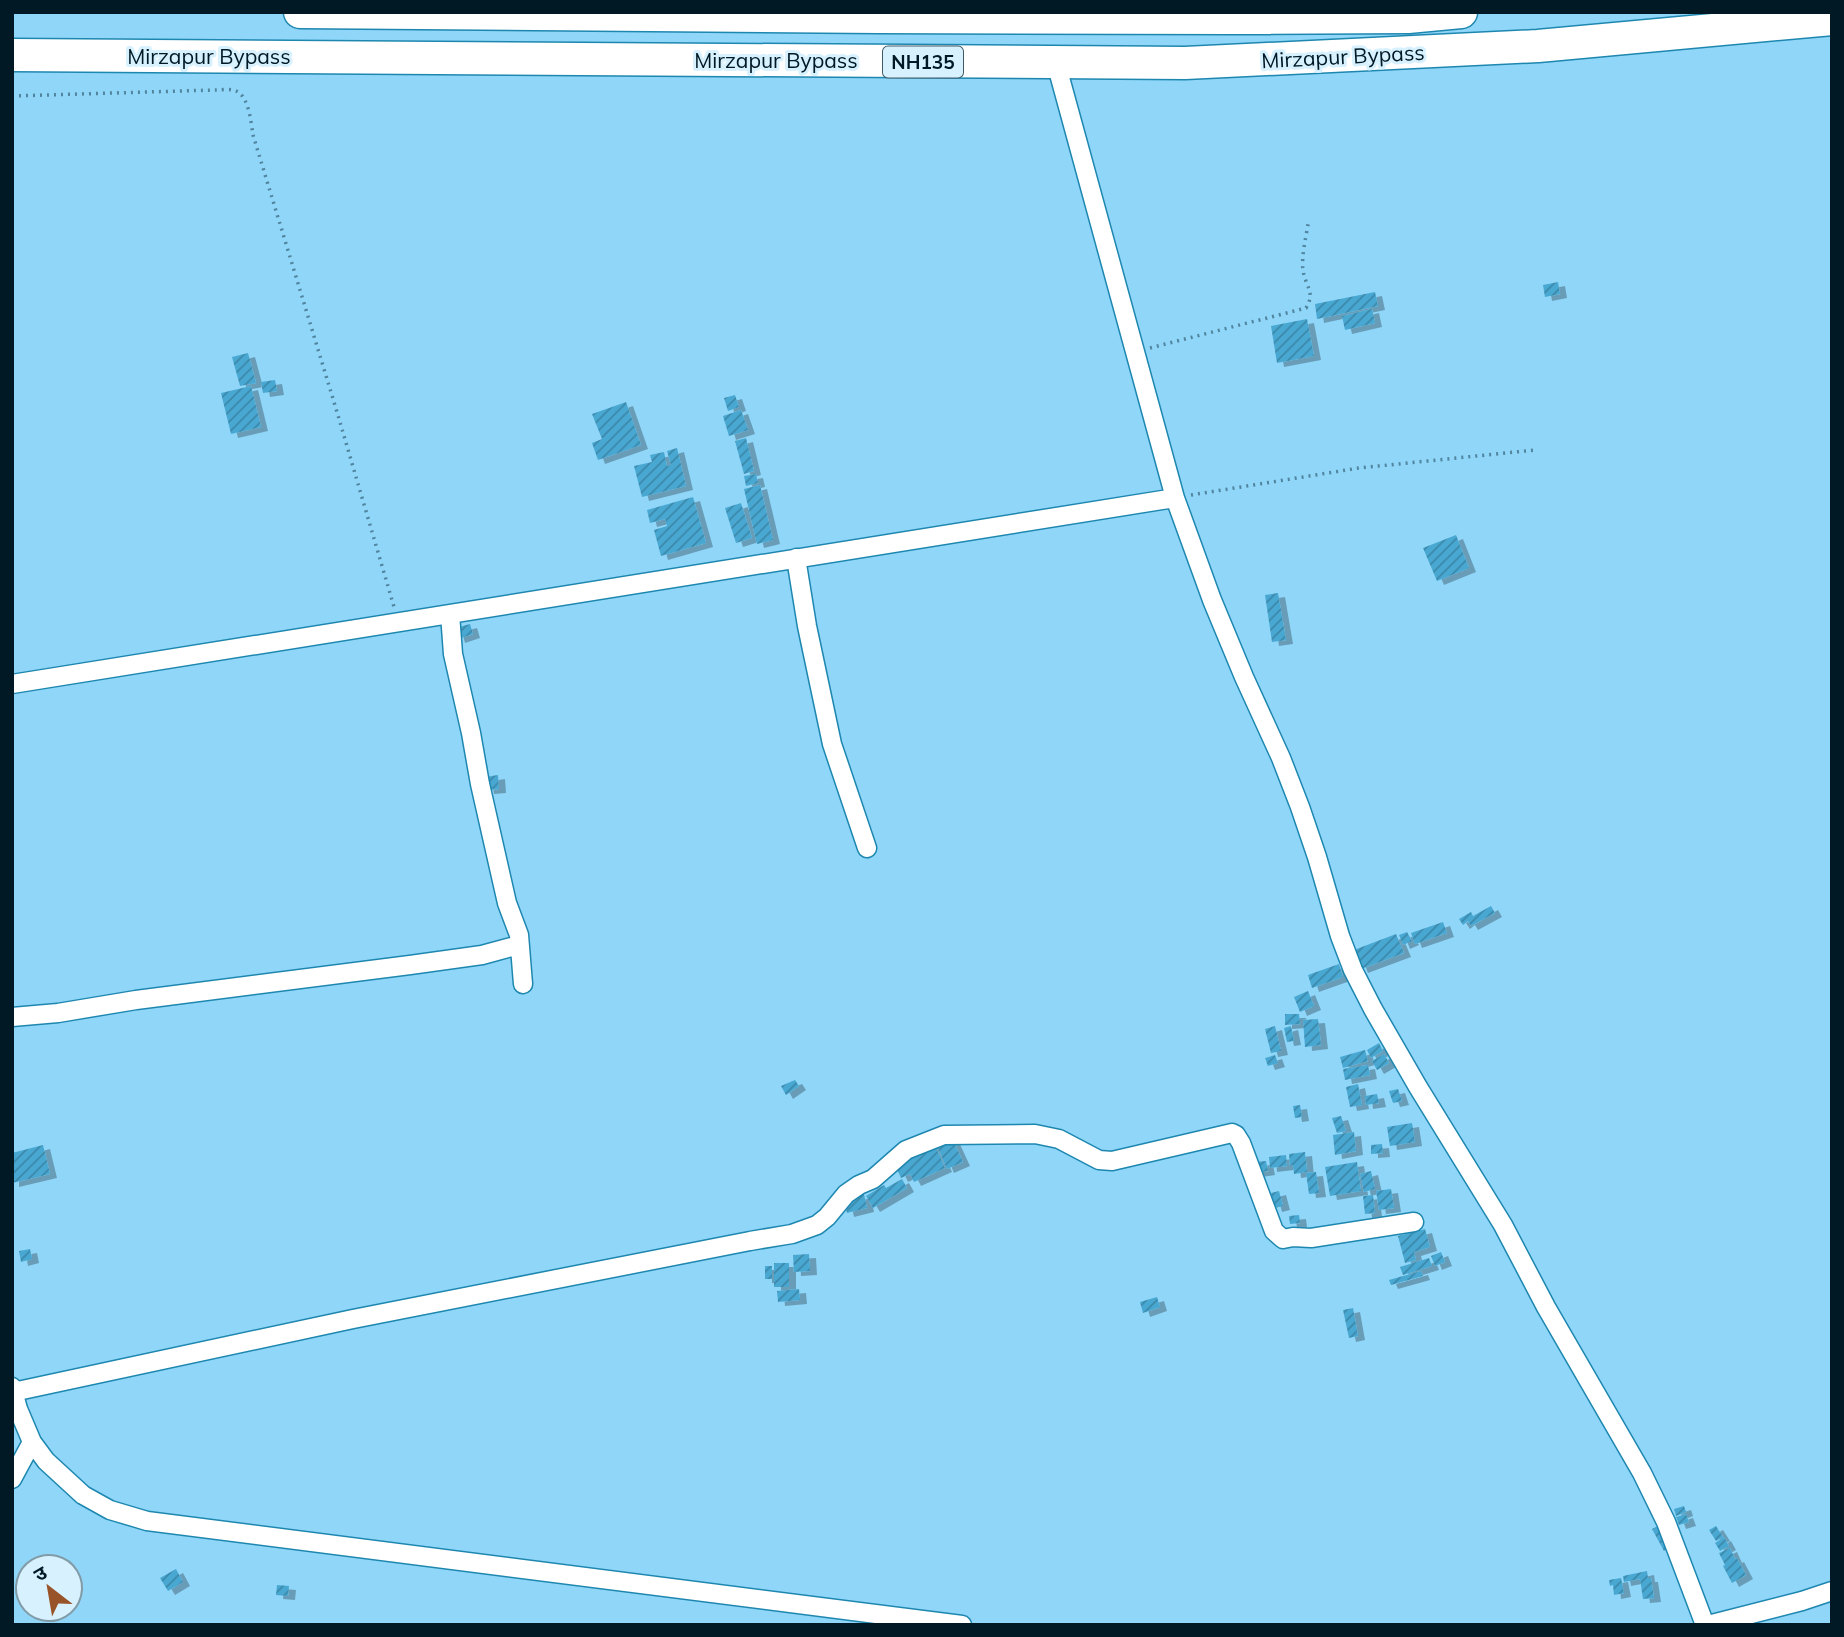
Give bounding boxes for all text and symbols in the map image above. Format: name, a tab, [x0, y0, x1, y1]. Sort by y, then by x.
street label: Mirzapur Bypass	[1261, 39, 1425, 73]
street label: Mirzapur Bypass	[127, 43, 291, 69]
road number: NH135	[883, 46, 963, 78]
street label: Mirzapur Bypass	[694, 47, 858, 73]
north arrow	[14, 1553, 84, 1623]
text: उ	[29, 1560, 52, 1587]

